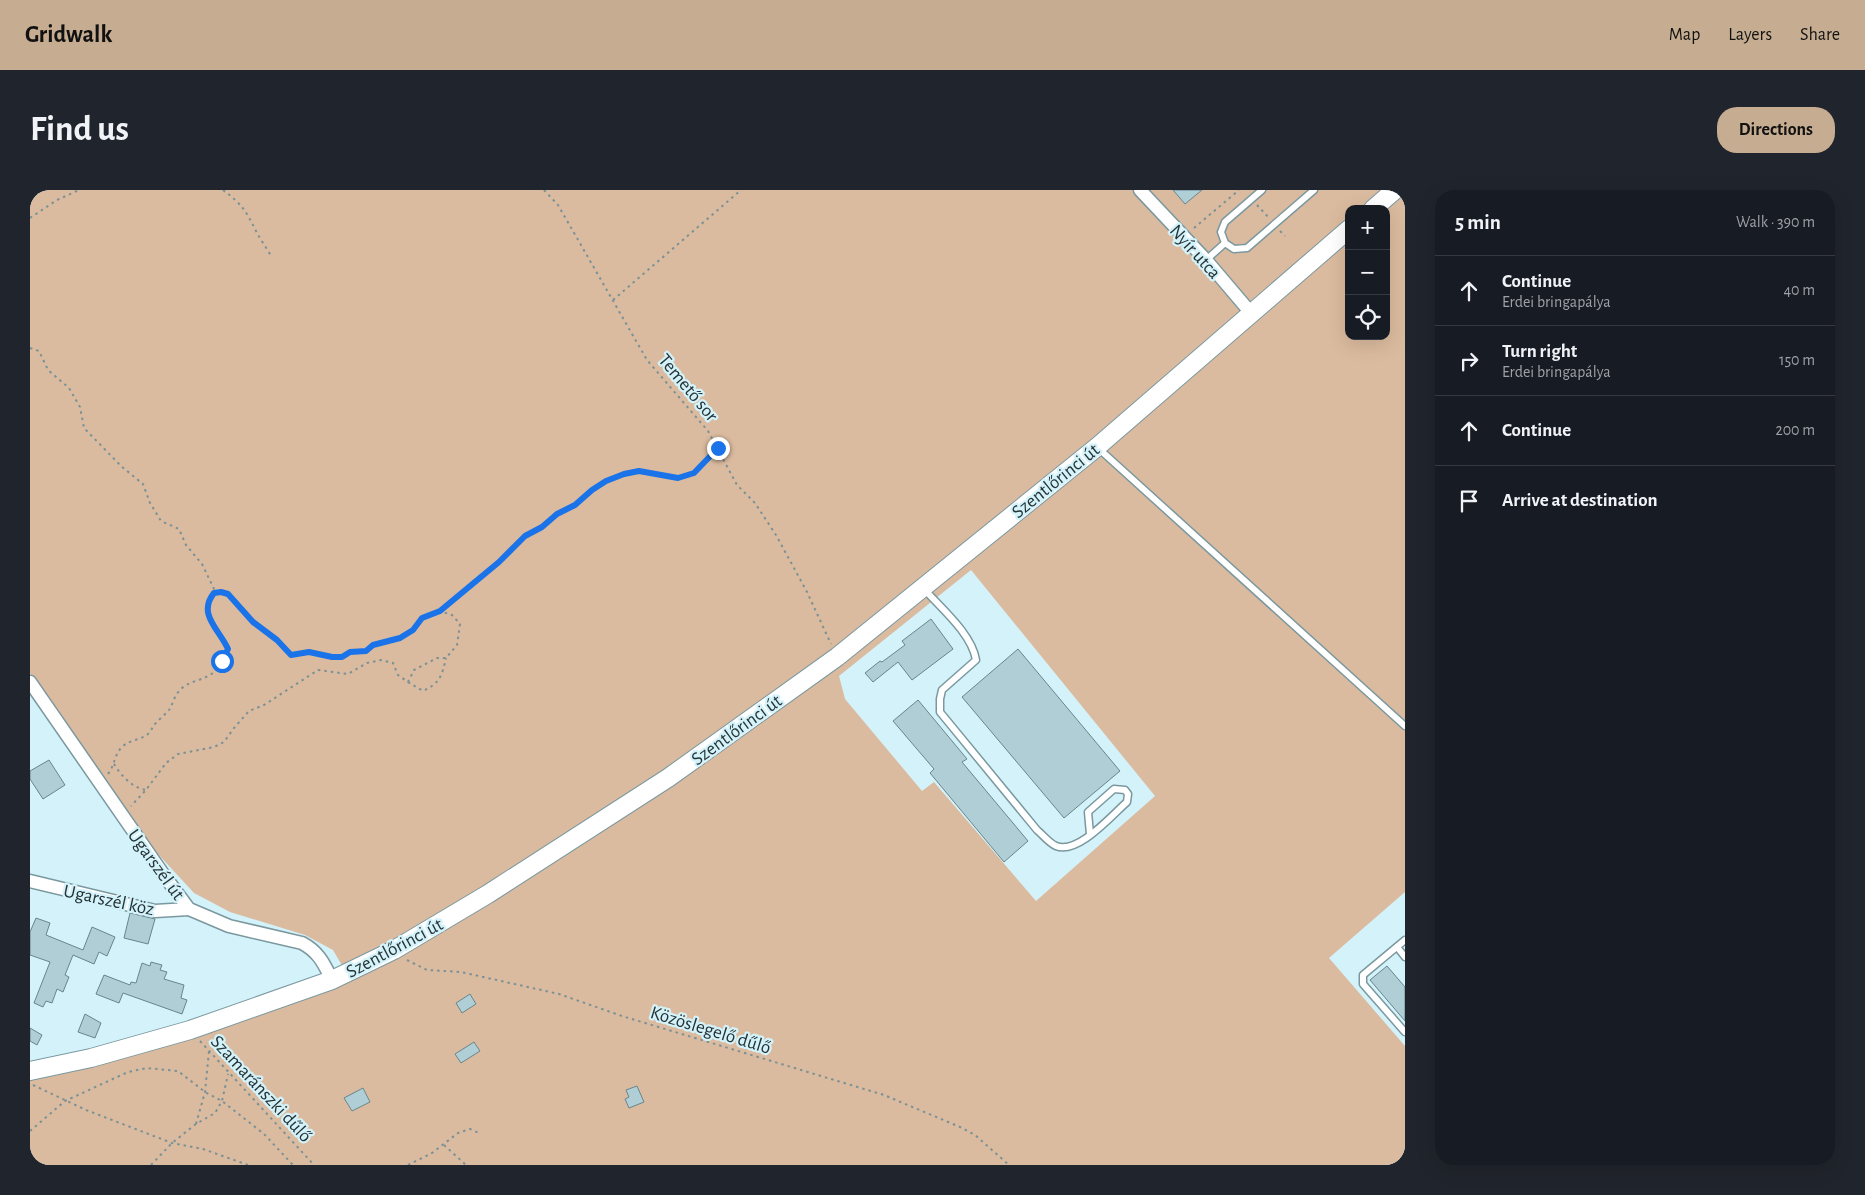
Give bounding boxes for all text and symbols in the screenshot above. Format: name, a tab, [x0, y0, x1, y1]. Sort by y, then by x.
text: Gridwalk	[25, 23, 112, 47]
text: Map	[1669, 26, 1700, 44]
text: Layers	[1728, 26, 1772, 44]
text: Share	[1800, 26, 1840, 44]
button: Directions	[1717, 107, 1835, 153]
text: Find us	[30, 112, 129, 147]
map controls	[1345, 205, 1390, 340]
button: +	[1345, 205, 1390, 250]
text: 5 min	[1455, 212, 1501, 233]
text: Walk · 390 m	[1736, 214, 1815, 230]
street label: Nyír utca	[1166, 221, 1224, 283]
button: −	[1345, 250, 1390, 295]
text: Continue	[1502, 272, 1571, 291]
icon: ahead	[1455, 277, 1483, 305]
text: 40 m	[1783, 282, 1815, 298]
text: Erdei bringapálya	[1502, 294, 1611, 310]
button: locate	[1345, 295, 1390, 340]
text: Turn right	[1502, 342, 1577, 361]
icon: right	[1455, 347, 1483, 375]
street label: Temető sor	[654, 351, 721, 425]
text: 150 m	[1779, 352, 1815, 368]
text: Erdei bringapálya	[1502, 364, 1611, 380]
icon: ahead	[1455, 417, 1483, 445]
text: Continue	[1502, 421, 1571, 440]
text: 200 m	[1775, 422, 1815, 438]
route end	[707, 437, 730, 460]
street label: Szentlőrinci út	[1009, 440, 1103, 522]
icon: arrive	[1455, 487, 1483, 515]
text: Arrive at destination	[1502, 491, 1658, 510]
route start	[211, 650, 234, 673]
street label: Szentlőrinci út	[688, 691, 785, 769]
street label: Ugarszél út	[124, 826, 188, 904]
street label: Ugarszél köz	[62, 882, 156, 919]
street label: Szentlőrinci út	[343, 915, 446, 982]
street label: Közöslegelő dűlő	[648, 1003, 773, 1058]
street label: Szamaránszki dűlő	[207, 1032, 315, 1146]

